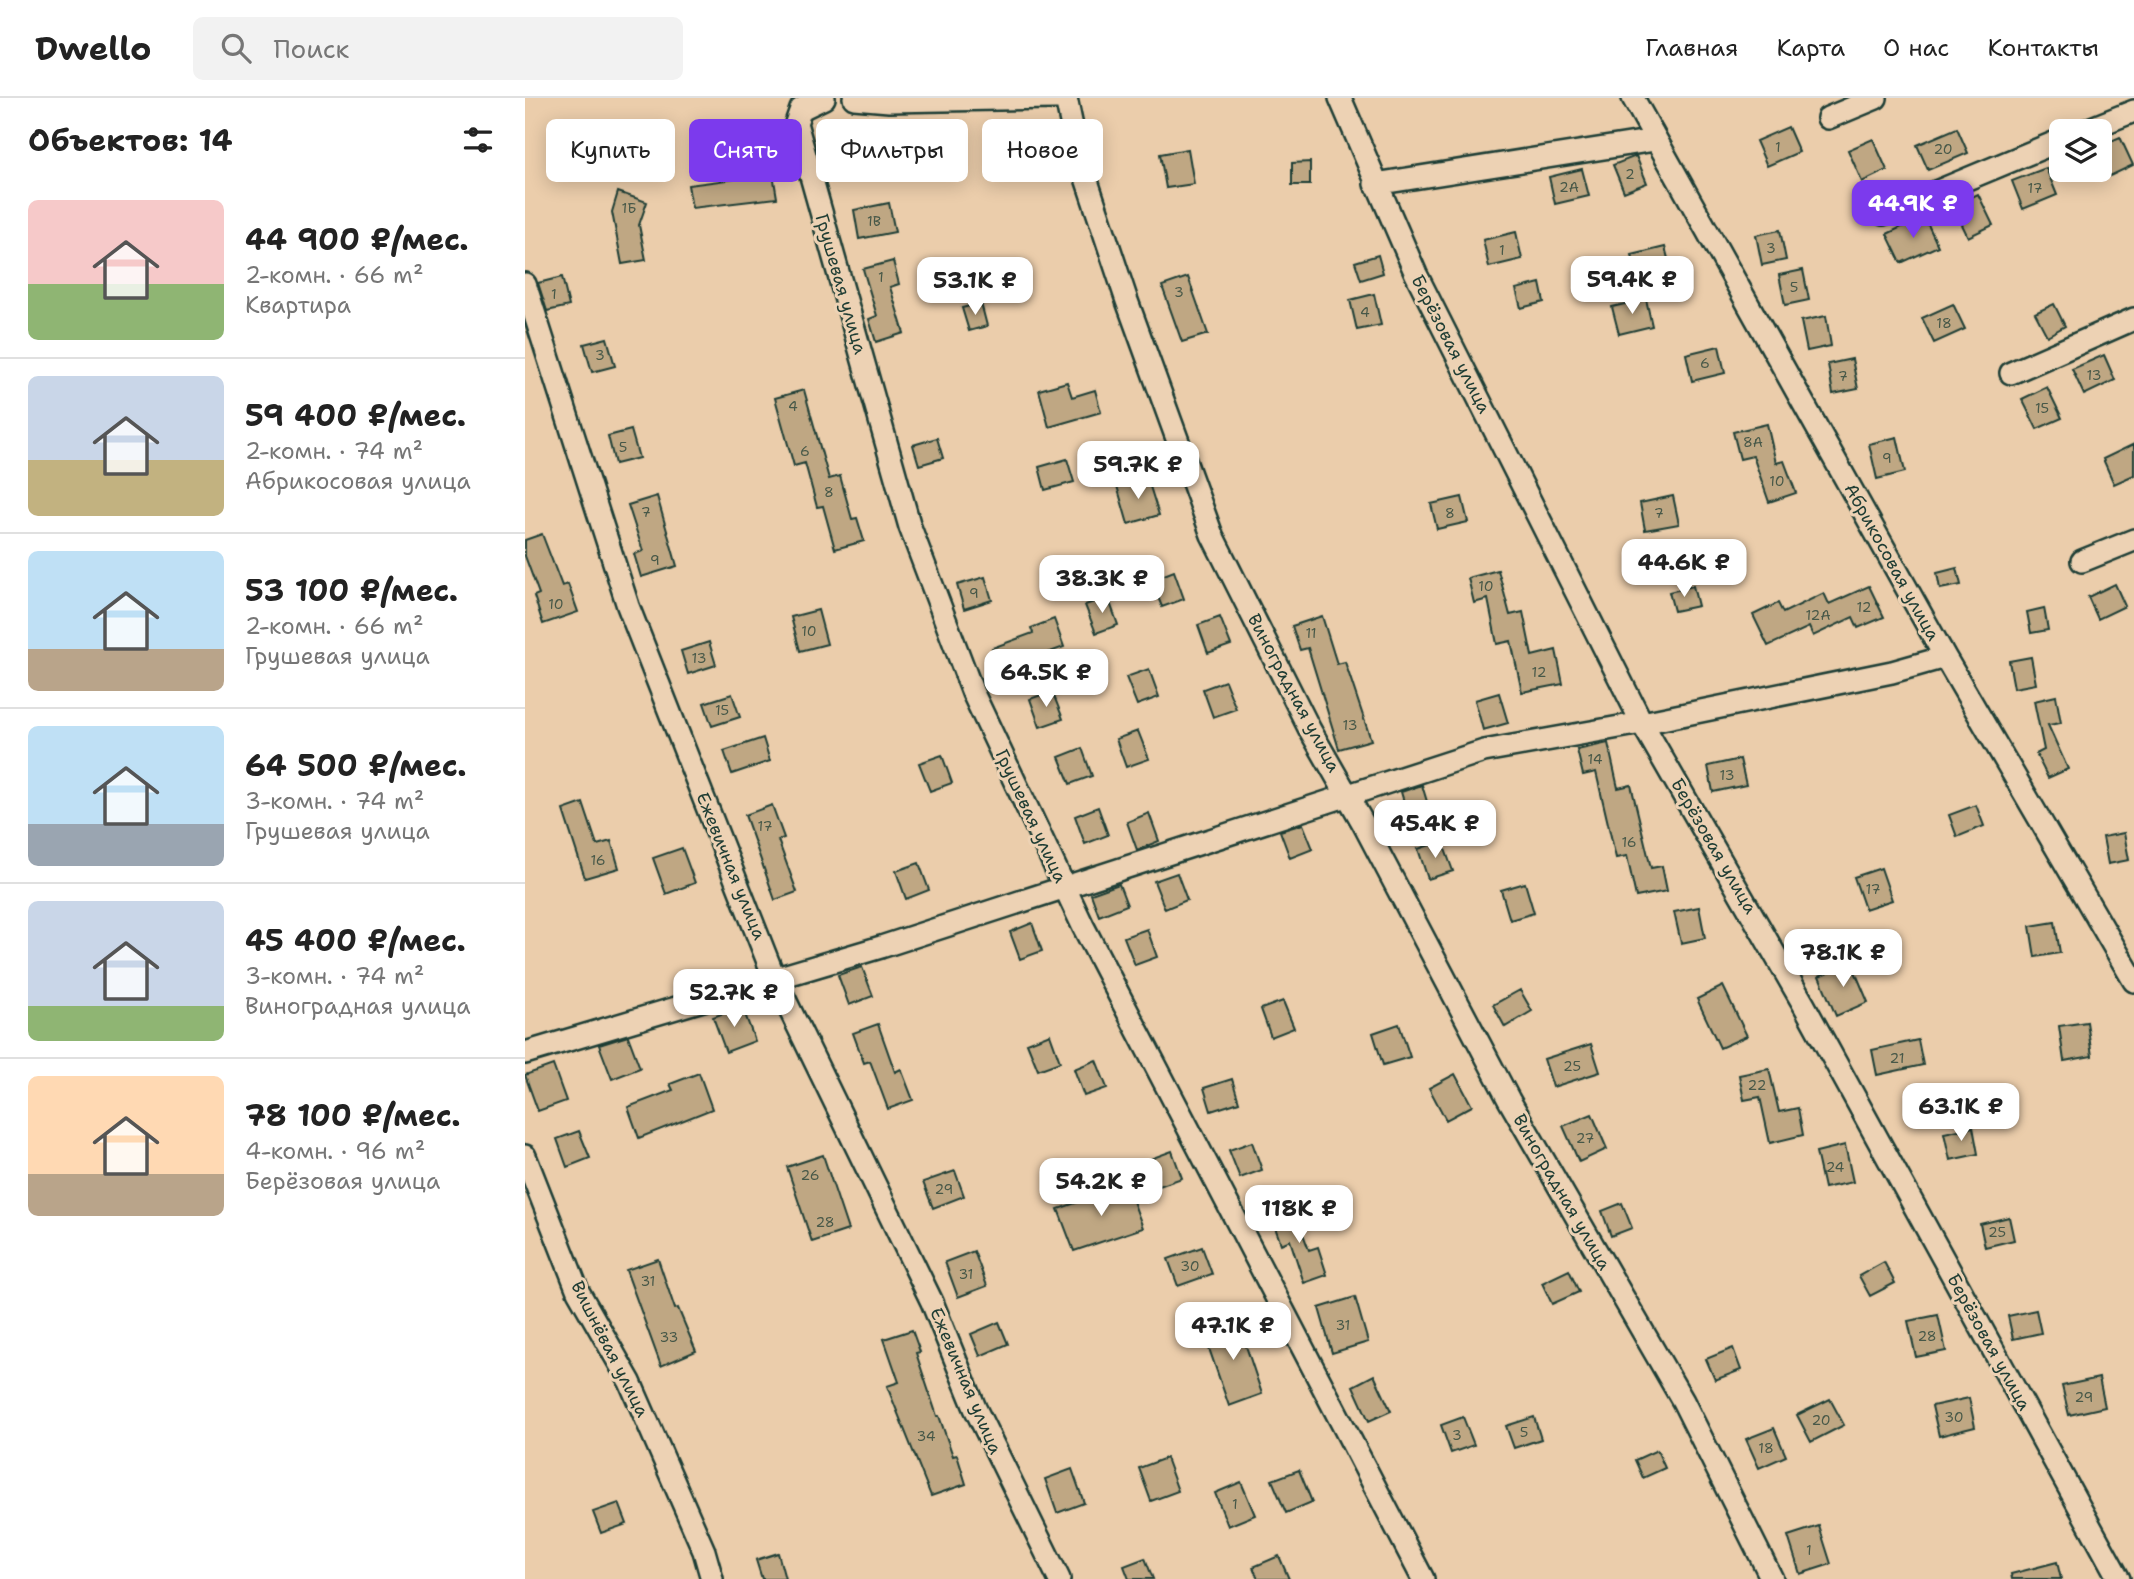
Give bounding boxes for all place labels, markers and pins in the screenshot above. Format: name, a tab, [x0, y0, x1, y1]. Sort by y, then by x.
pin: 44.9K ₽	[1848, 180, 1978, 240]
pin: 59.4K ₽	[1567, 256, 1697, 316]
pin: 53.1K ₽	[910, 258, 1040, 317]
pin: 59.7K ₽	[1073, 442, 1203, 501]
pin: 44.6K ₽	[1619, 540, 1749, 599]
pin: 38.3K ₽	[1037, 556, 1167, 615]
pin: 64.5K ₽	[981, 650, 1111, 709]
pin: 45.4K ₽	[1370, 800, 1500, 860]
pin: 78.1K ₽	[1778, 930, 1908, 989]
pin: 52.7K ₽	[669, 970, 799, 1029]
pin: 63.1K ₽	[1896, 1084, 2026, 1143]
pin: 54.2K ₽	[1036, 1158, 1166, 1218]
pin: 118K ₽	[1242, 1186, 1356, 1245]
pin: 47.1K ₽	[1168, 1302, 1298, 1362]

